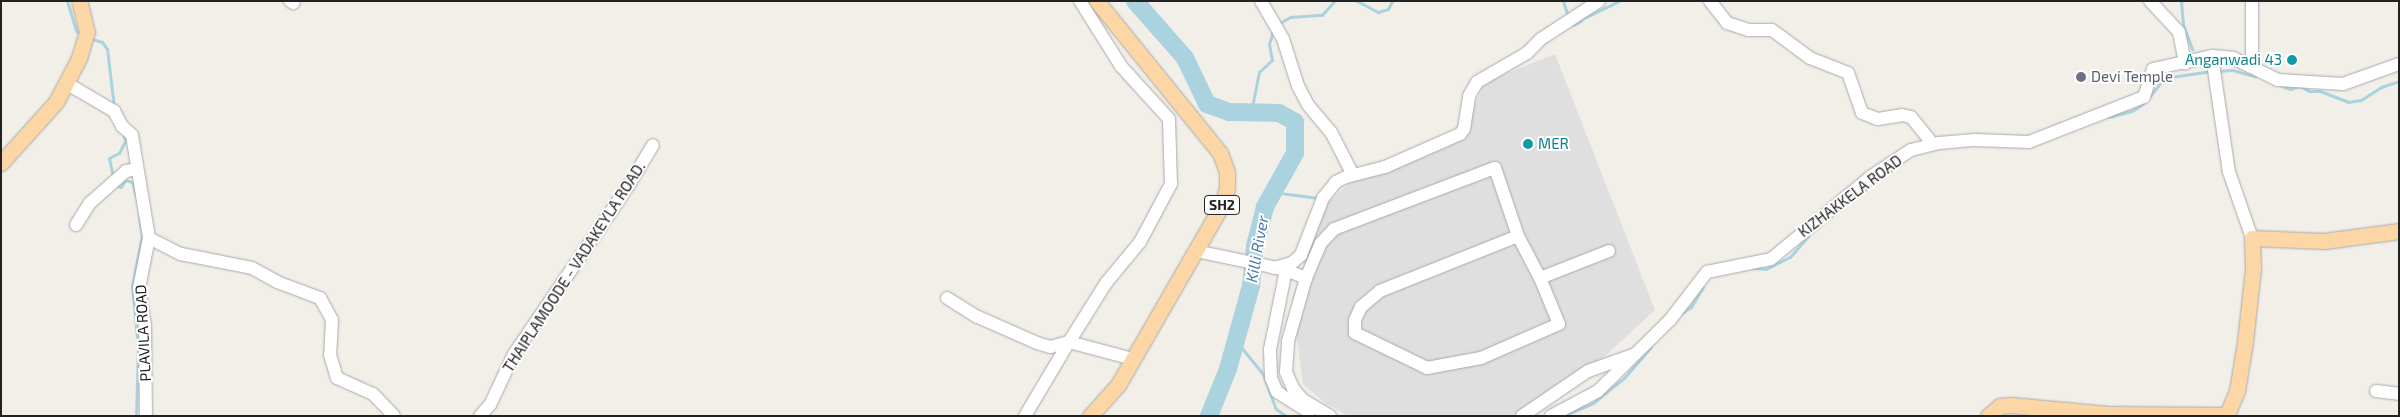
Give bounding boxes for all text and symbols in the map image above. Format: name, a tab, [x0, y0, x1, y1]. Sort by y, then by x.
place label: Anganwadi 43	[2185, 51, 2282, 69]
marker: Anganwadi 43	[2286, 54, 2298, 66]
place label: Devi Temple	[2091, 68, 2173, 86]
marker: Devi Temple	[2075, 71, 2087, 83]
place label: MER	[1538, 135, 1569, 153]
marker: MER	[1522, 138, 1534, 150]
street label: KIZHAKKELA ROAD	[1794, 151, 1906, 241]
street label: THAIPLAMOODE - VADAKEYLA ROAD.	[499, 158, 649, 376]
road number: SH2	[1203, 194, 1241, 216]
water label: Killi River	[1242, 214, 1272, 284]
street label: PLAVILA ROAD	[131, 284, 155, 382]

